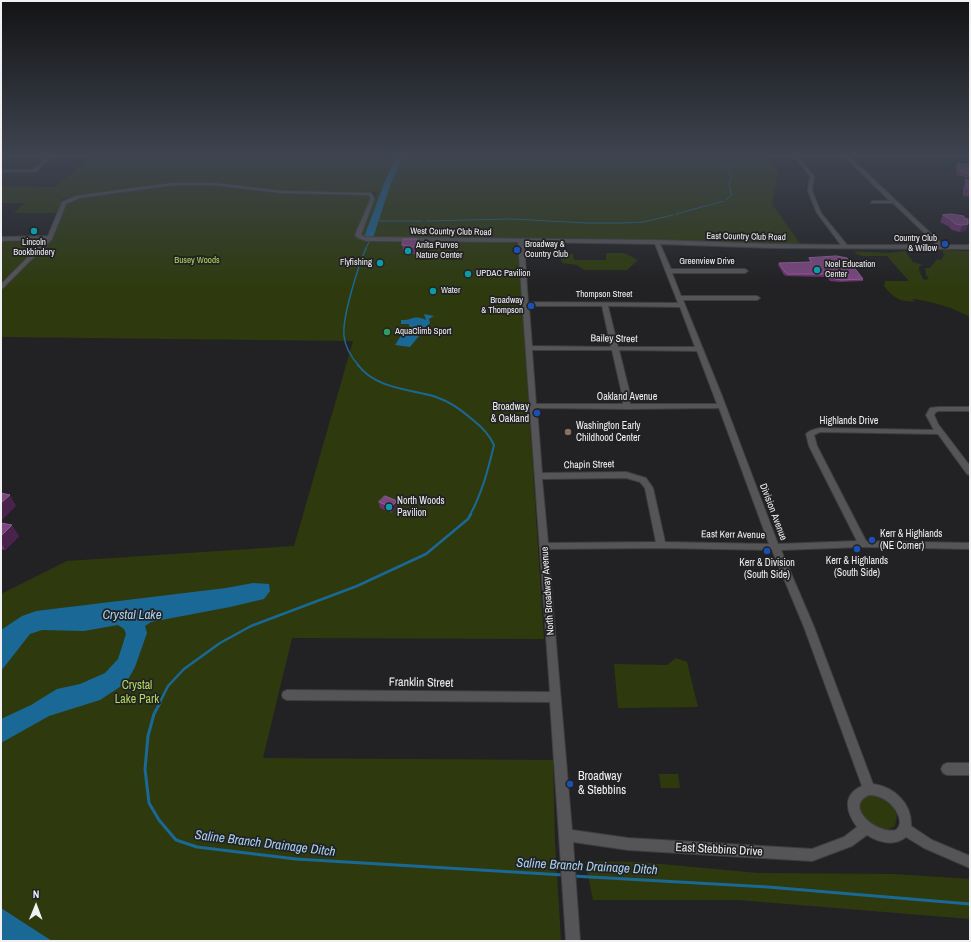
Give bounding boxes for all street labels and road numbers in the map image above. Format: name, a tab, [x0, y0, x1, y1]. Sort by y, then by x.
street label: West Country Club Road	[410, 226, 492, 238]
street label: East Country Club Road	[706, 231, 786, 243]
street label: Greenview Drive	[679, 257, 735, 267]
street label: Thompson Street	[576, 290, 632, 300]
street label: Bailey Street	[590, 333, 638, 345]
street label: Oakland Avenue	[597, 391, 657, 403]
street label: Highlands Drive	[820, 415, 878, 427]
street label: Chapin Street	[564, 459, 614, 471]
street label: Division Avenue	[757, 482, 789, 542]
street label: East Kerr Avenue	[701, 528, 765, 542]
street label: North Broadway Avenue	[539, 546, 557, 636]
street label: Franklin Street	[389, 675, 453, 691]
street label: East Stebbins Drive	[675, 841, 763, 859]

